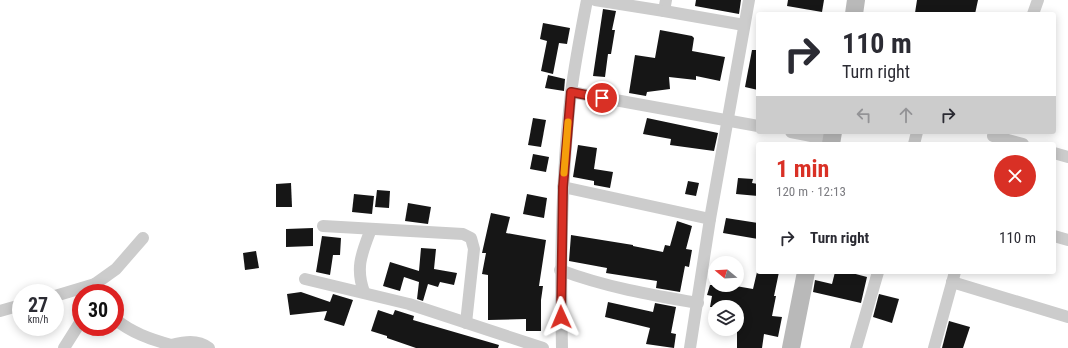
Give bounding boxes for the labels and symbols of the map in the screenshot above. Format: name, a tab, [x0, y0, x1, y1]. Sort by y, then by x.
pin	[585, 81, 619, 115]
north arrow	[708, 256, 744, 292]
speed limit sign: 30	[72, 284, 124, 336]
position arrow	[540, 296, 582, 338]

